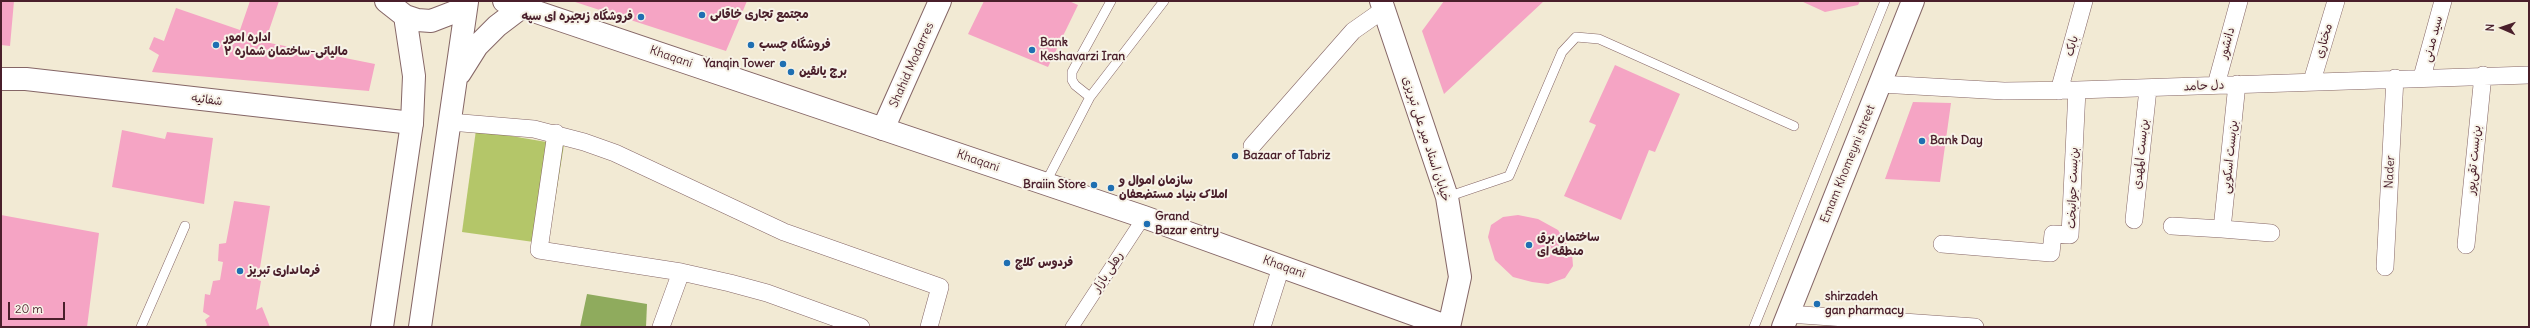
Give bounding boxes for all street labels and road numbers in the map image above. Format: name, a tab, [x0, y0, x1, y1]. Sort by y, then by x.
street label: سید مدنی	[2420, 14, 2446, 64]
street label: Shahid Modarres	[887, 20, 937, 110]
street label: مختاری	[2312, 22, 2336, 60]
street label: دانشور	[2216, 26, 2238, 60]
street label: بابک	[2062, 34, 2082, 58]
street label: Khaqani	[648, 43, 694, 71]
street label: خیابان استاد میر علی تبریزی	[1399, 75, 1453, 203]
street label: دل حامد	[2183, 78, 2225, 94]
street label: شفائیه	[191, 91, 223, 109]
street label: Emam Khomeyni street	[1818, 103, 1878, 225]
street label: بن‌بست المهدی	[2130, 118, 2152, 190]
street label: بن‌بست اسکویی	[2219, 120, 2241, 194]
street label: بن‌بست تقی‌پور	[2464, 125, 2484, 195]
street label: Khaqani	[955, 147, 1001, 175]
street label: بن‌بست جوانبخت	[2064, 147, 2082, 229]
street label: Nader	[2382, 155, 2398, 189]
street label: رهلی بازار	[1090, 249, 1126, 295]
street label: Khaqani	[1261, 253, 1307, 281]

